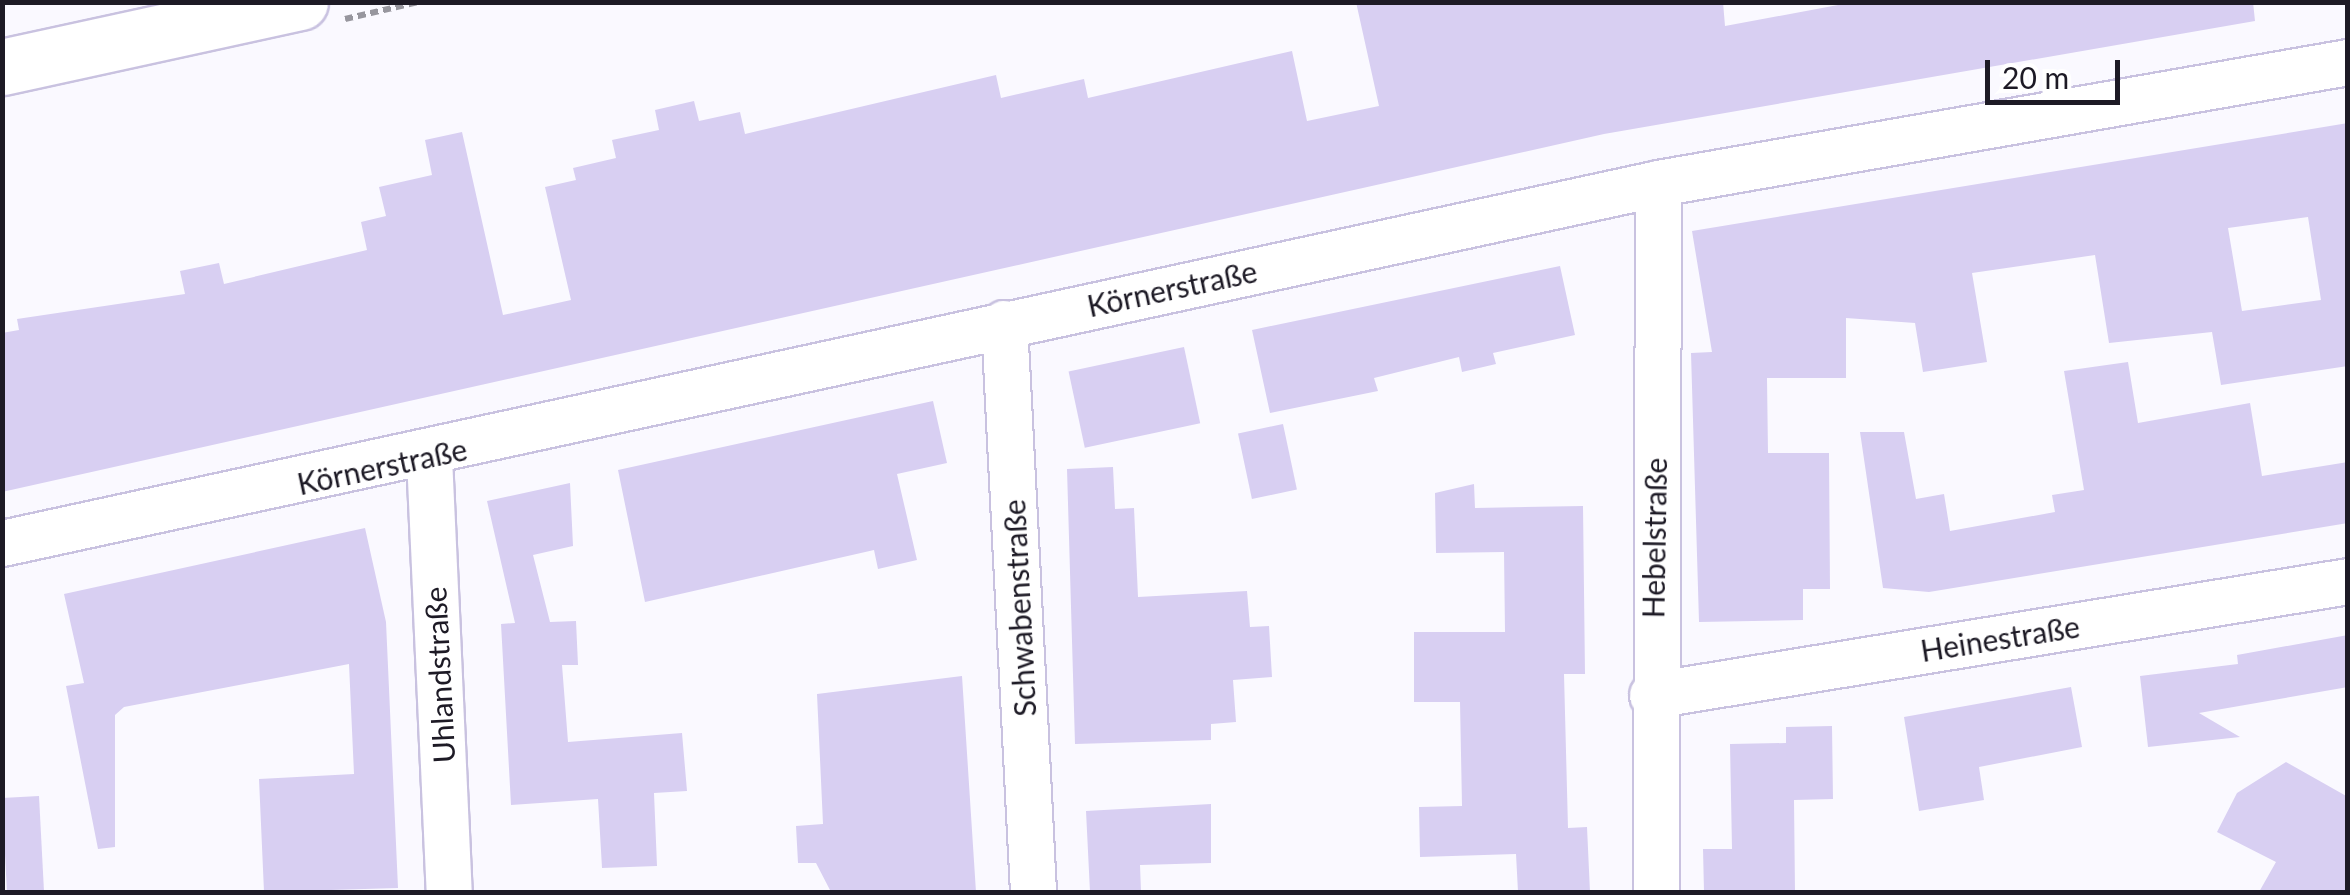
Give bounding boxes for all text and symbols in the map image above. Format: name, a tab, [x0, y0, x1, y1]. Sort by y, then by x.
scale bar	[1990, 40, 2125, 102]
text: 20 m	[2002, 59, 2069, 95]
street label: Körnerstraße	[1084, 252, 1260, 324]
street label: Körnerstraße	[294, 430, 470, 502]
street label: Hebelstraße	[1635, 457, 1673, 619]
street label: Schwabenstraße	[995, 498, 1043, 718]
street label: Uhlandstraße	[416, 586, 462, 764]
street label: Heinestraße	[1918, 608, 2082, 668]

